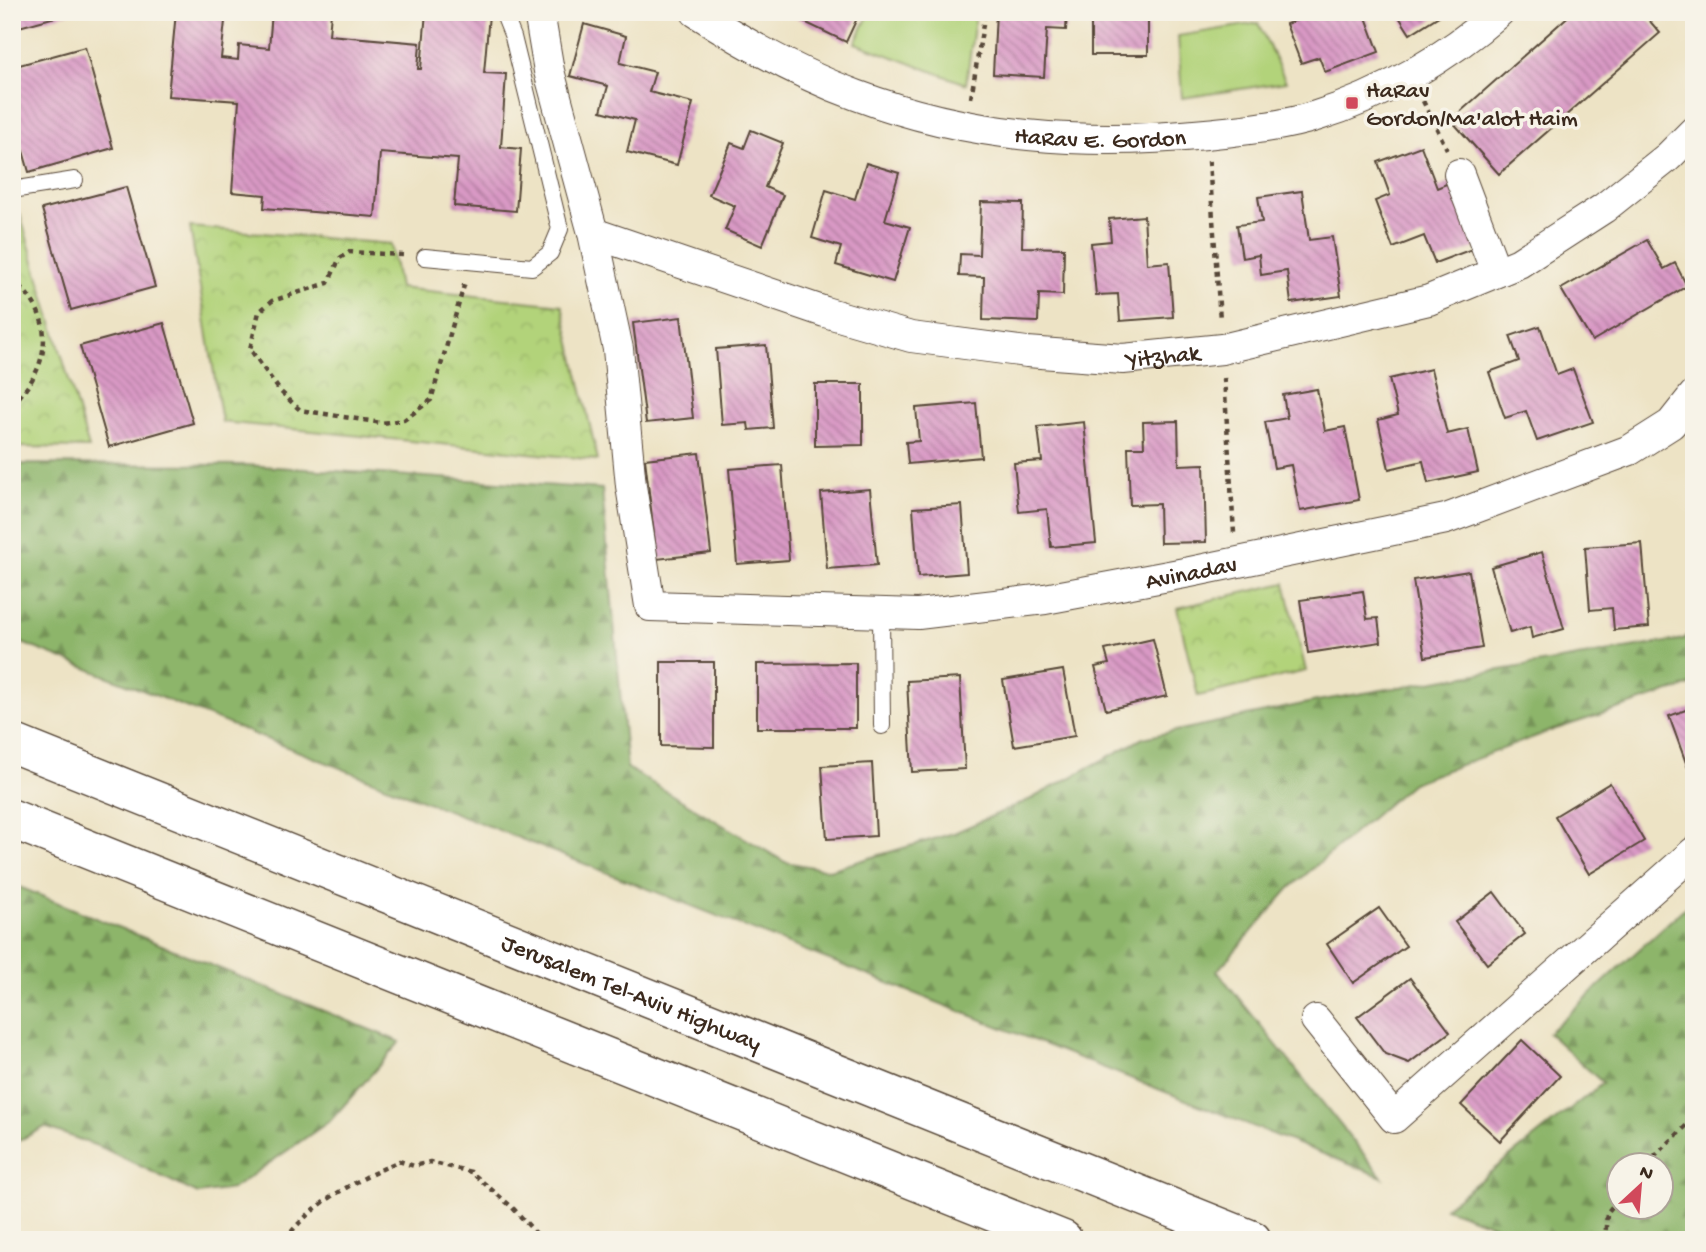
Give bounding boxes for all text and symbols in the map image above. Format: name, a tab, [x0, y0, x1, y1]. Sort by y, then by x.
place label: HaRav Gordon/Ma'alot Haim	[1366, 78, 1578, 135]
marker: HaRav Gordon/Ma'alot Haim	[1344, 95, 1360, 111]
street label: HaRav E. Gordon	[1013, 123, 1188, 157]
street label: Yitzhak	[1123, 340, 1204, 377]
street label: Avinadav	[1143, 552, 1240, 598]
street label: Jerusalem Tel-Aviv Highway	[497, 930, 765, 1060]
north arrow	[1604, 1150, 1674, 1220]
text: N	[1635, 1161, 1657, 1187]

